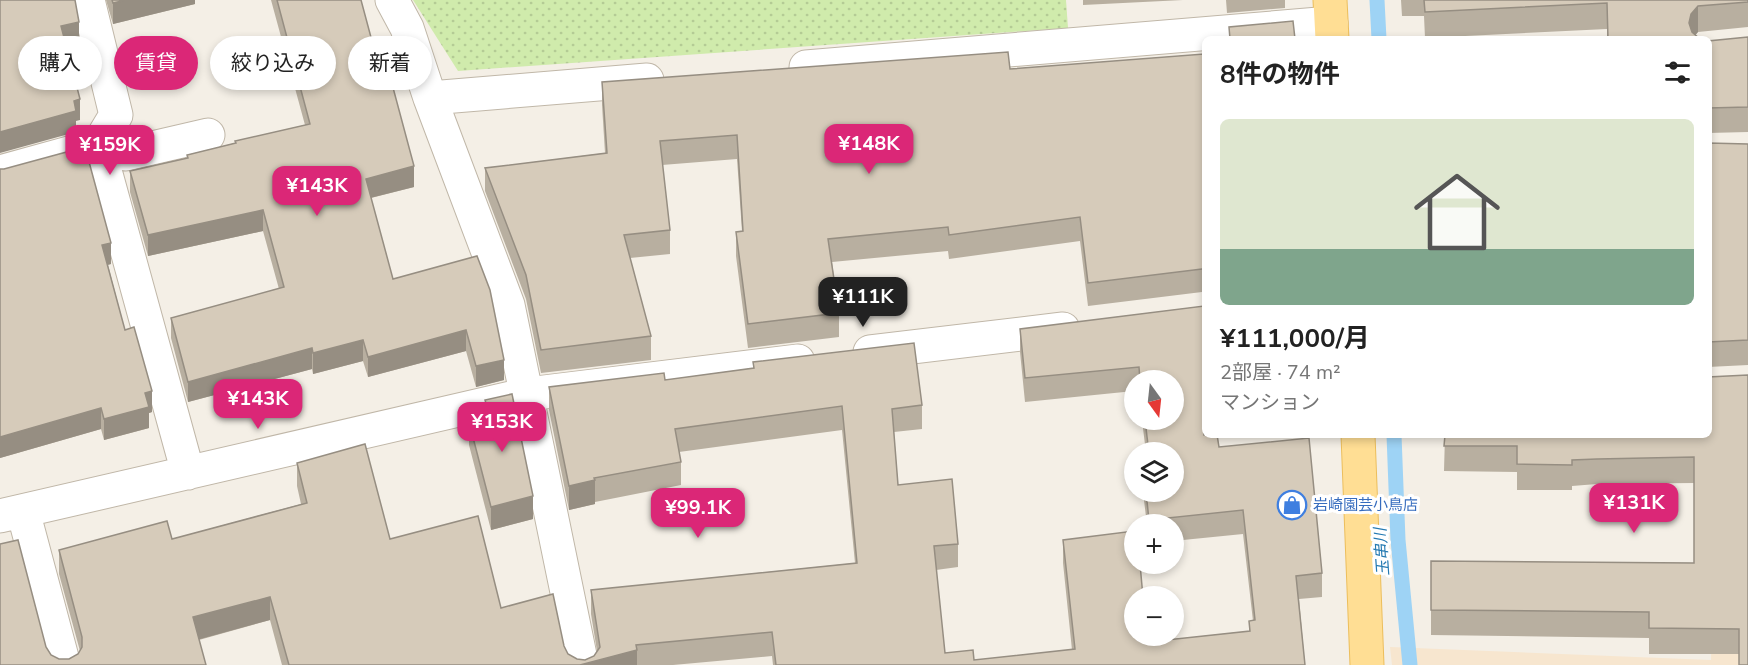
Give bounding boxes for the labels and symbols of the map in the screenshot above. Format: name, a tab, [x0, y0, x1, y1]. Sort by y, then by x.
pin: ¥148K	[827, 124, 911, 175]
pin: ¥159K	[68, 125, 152, 176]
pin: ¥143K	[275, 166, 359, 217]
pin: ¥111K	[821, 277, 905, 328]
north arrow	[1124, 370, 1184, 430]
pin: ¥143K	[216, 379, 300, 430]
pin: ¥153K	[460, 402, 544, 453]
pin: ¥131K	[1592, 483, 1676, 534]
pin: ¥99.1K	[649, 488, 747, 539]
shop icon: 岩崎園芸小鳥店	[1276, 489, 1308, 521]
place label: 岩崎園芸小鳥店	[1313, 495, 1418, 515]
water label: 玉串川	[1369, 525, 1395, 577]

